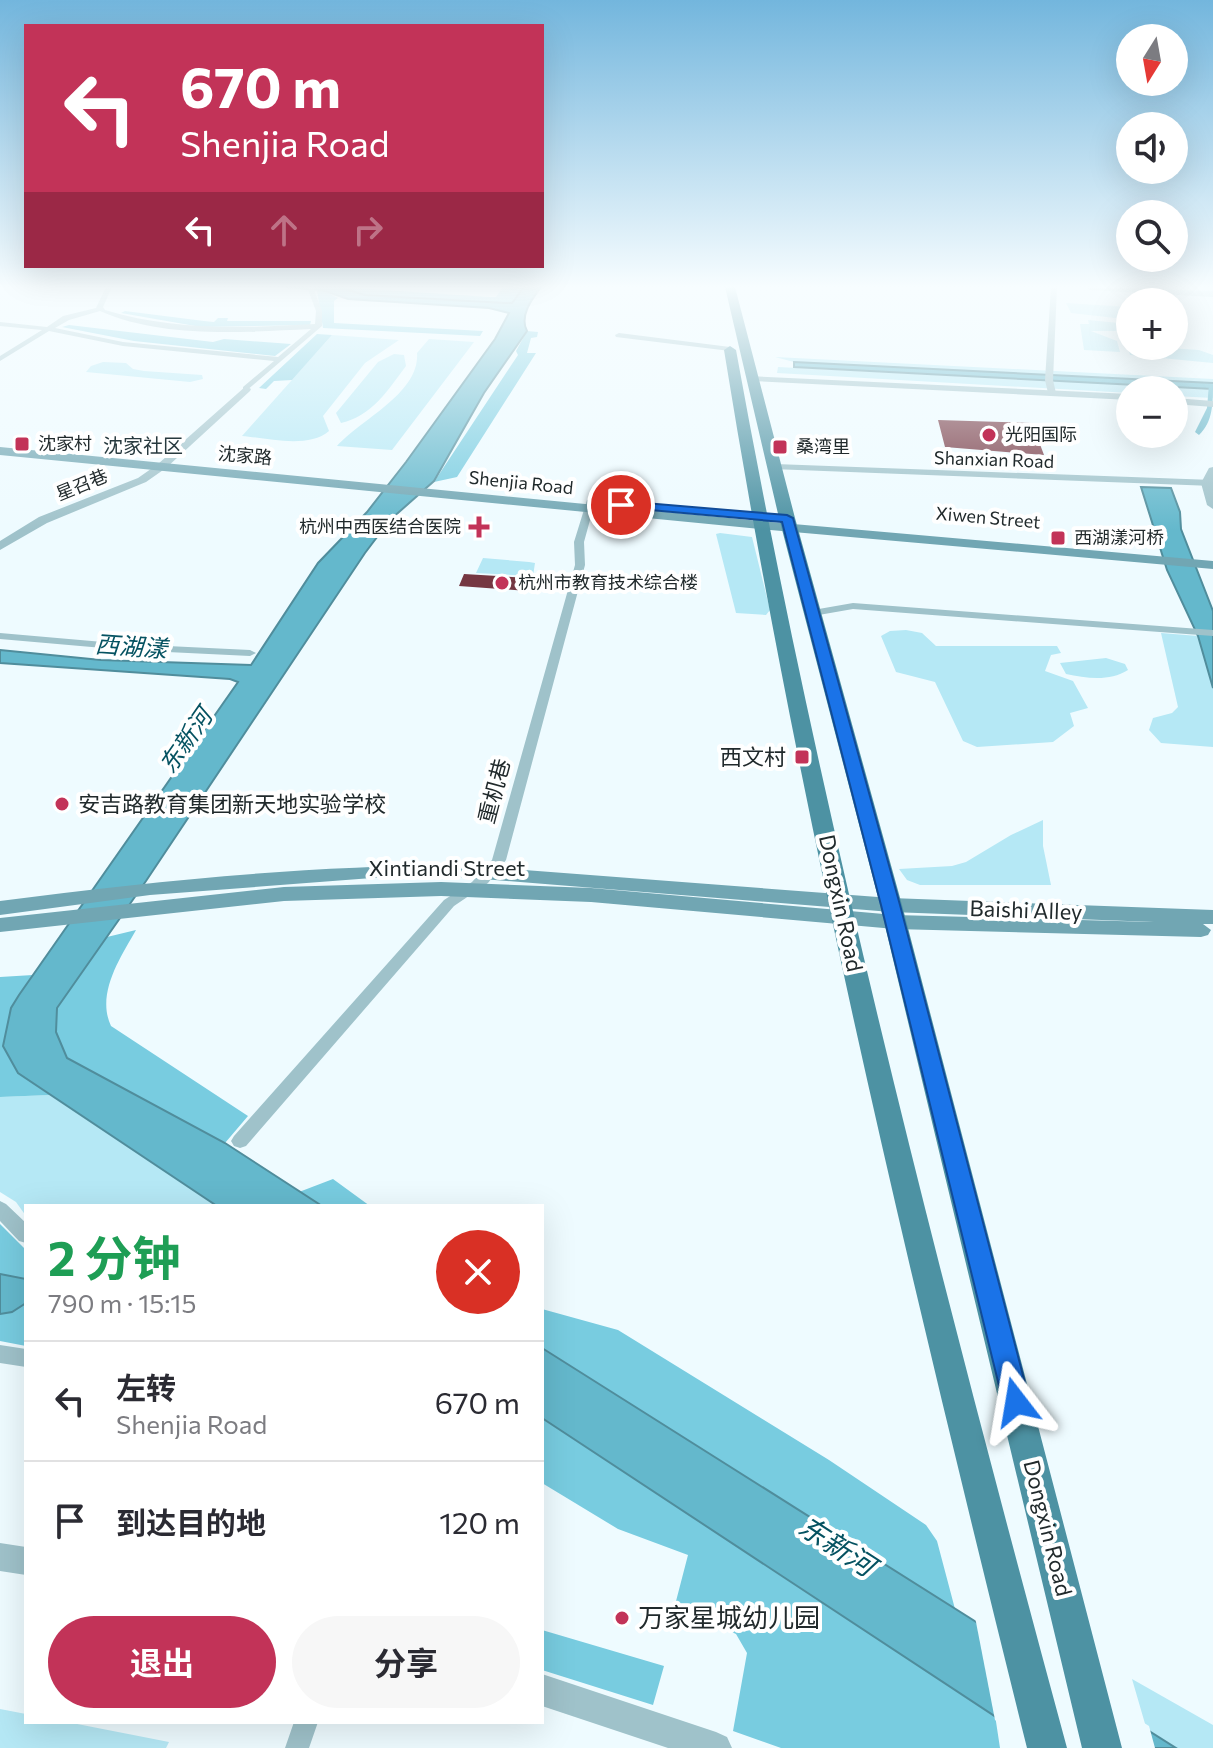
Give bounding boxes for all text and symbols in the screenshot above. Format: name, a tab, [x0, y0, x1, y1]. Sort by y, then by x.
north arrow	[1116, 24, 1188, 96]
map controls	[1116, 24, 1188, 448]
text: 670 m	[180, 51, 341, 120]
icon: left	[48, 56, 152, 160]
button: sound	[1116, 112, 1188, 184]
text: Shenjia Road	[180, 120, 390, 164]
button: search	[1116, 200, 1188, 272]
icon: left	[178, 208, 222, 252]
icon: ahead	[262, 208, 306, 252]
icon: right	[346, 208, 390, 252]
button: +	[1116, 288, 1188, 360]
button: −	[1116, 376, 1188, 448]
place label: 光阳国际	[1005, 423, 1077, 445]
marker: 光阳国际	[980, 426, 998, 444]
place label: 沈家村	[38, 432, 92, 454]
district label: 沈家社区	[103, 433, 183, 457]
marker: 沈家村	[13, 435, 31, 453]
place label: 桑湾里	[796, 435, 850, 457]
marker: 桑湾里	[771, 438, 789, 456]
street label: 沈家路	[217, 442, 273, 468]
street label: Shanxian Road	[934, 446, 1054, 472]
street label: 星召巷	[52, 464, 111, 504]
street label: Shenjia Road	[468, 466, 574, 498]
pin	[587, 471, 655, 539]
icon: arrive	[599, 483, 643, 527]
street label: Xiwen Street	[935, 501, 1041, 533]
place label: 杭州中西医结合医院	[299, 515, 461, 537]
marker: 杭州中西医结合医院	[468, 516, 490, 538]
place label: 西湖漾河桥	[1074, 526, 1164, 548]
marker: 西湖漾河桥	[1049, 529, 1067, 547]
place label: 杭州市教育技术综合楼	[518, 571, 698, 593]
marker: 杭州市教育技术综合楼	[493, 574, 511, 592]
water label: 西湖漾	[94, 629, 171, 663]
water label: 东新河	[152, 699, 220, 778]
place label: 西文村	[720, 743, 786, 770]
marker: 西文村	[793, 748, 811, 766]
street label: 重机巷	[472, 755, 515, 826]
place label: 安吉路教育集团新天地实验学校	[78, 790, 386, 817]
marker: 安吉路教育集团新天地实验学校	[53, 795, 71, 813]
street label: Dongxin Road	[814, 832, 869, 974]
street label: Xintiandi Street	[369, 854, 525, 881]
street label: Baishi Alley	[969, 894, 1083, 925]
text: 2 分钟	[48, 1227, 180, 1286]
button: close	[436, 1230, 520, 1314]
text: 790 m · 15:15	[48, 1287, 196, 1318]
position arrow	[974, 1360, 1058, 1444]
text: 左转	[116, 1368, 176, 1405]
icon: left	[48, 1379, 92, 1423]
text: 670 m	[435, 1383, 520, 1420]
text: Shenjia Road	[116, 1408, 267, 1439]
street label: Dongxin Road	[1019, 1457, 1078, 1599]
icon: arrive	[48, 1499, 92, 1543]
text: 到达目的地	[116, 1503, 266, 1540]
text: 120 m	[439, 1503, 520, 1540]
water label: 东新河	[793, 1508, 886, 1585]
place label: 万家星城幼儿园	[638, 1601, 820, 1632]
marker: 万家星城幼儿园	[613, 1609, 631, 1627]
button: 退出	[48, 1616, 276, 1708]
button: 分享	[292, 1616, 520, 1708]

